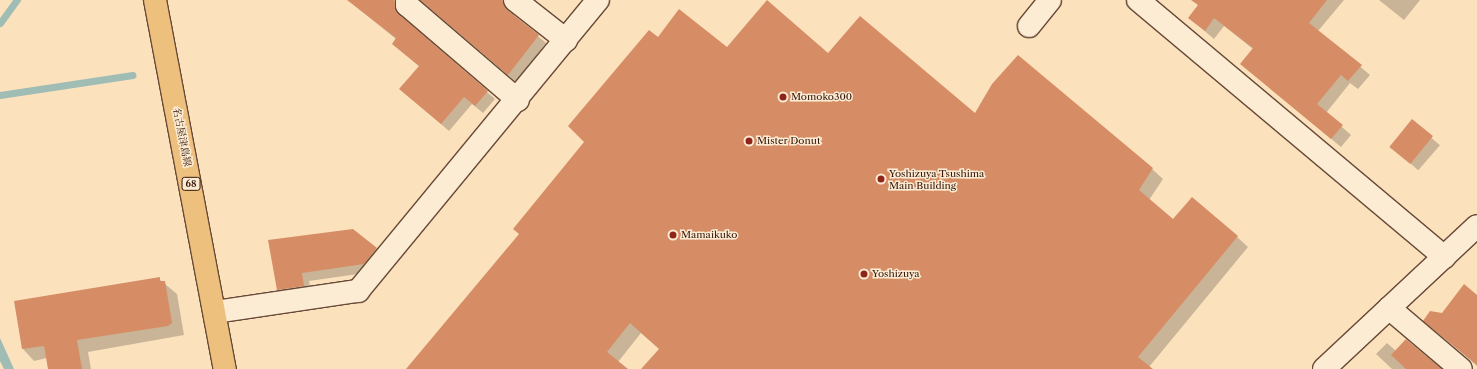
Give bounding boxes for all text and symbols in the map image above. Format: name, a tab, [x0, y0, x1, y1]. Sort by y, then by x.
place label: Momoko300	[791, 91, 852, 103]
marker: Momoko300	[778, 92, 788, 102]
street label: 名古屋津島線	[170, 106, 194, 168]
place label: Mister Donut	[757, 135, 821, 147]
marker: Mister Donut	[744, 136, 754, 146]
place label: Yoshizuya Tsushima Main Building	[889, 167, 985, 190]
marker: Yoshizuya Tsushima Main Building	[876, 174, 886, 184]
road number: 68	[181, 177, 201, 191]
place label: Mamaikuko	[681, 229, 737, 241]
marker: Mamaikuko	[668, 230, 678, 240]
place label: Yoshizuya	[872, 268, 920, 280]
marker: Yoshizuya	[859, 269, 869, 279]

